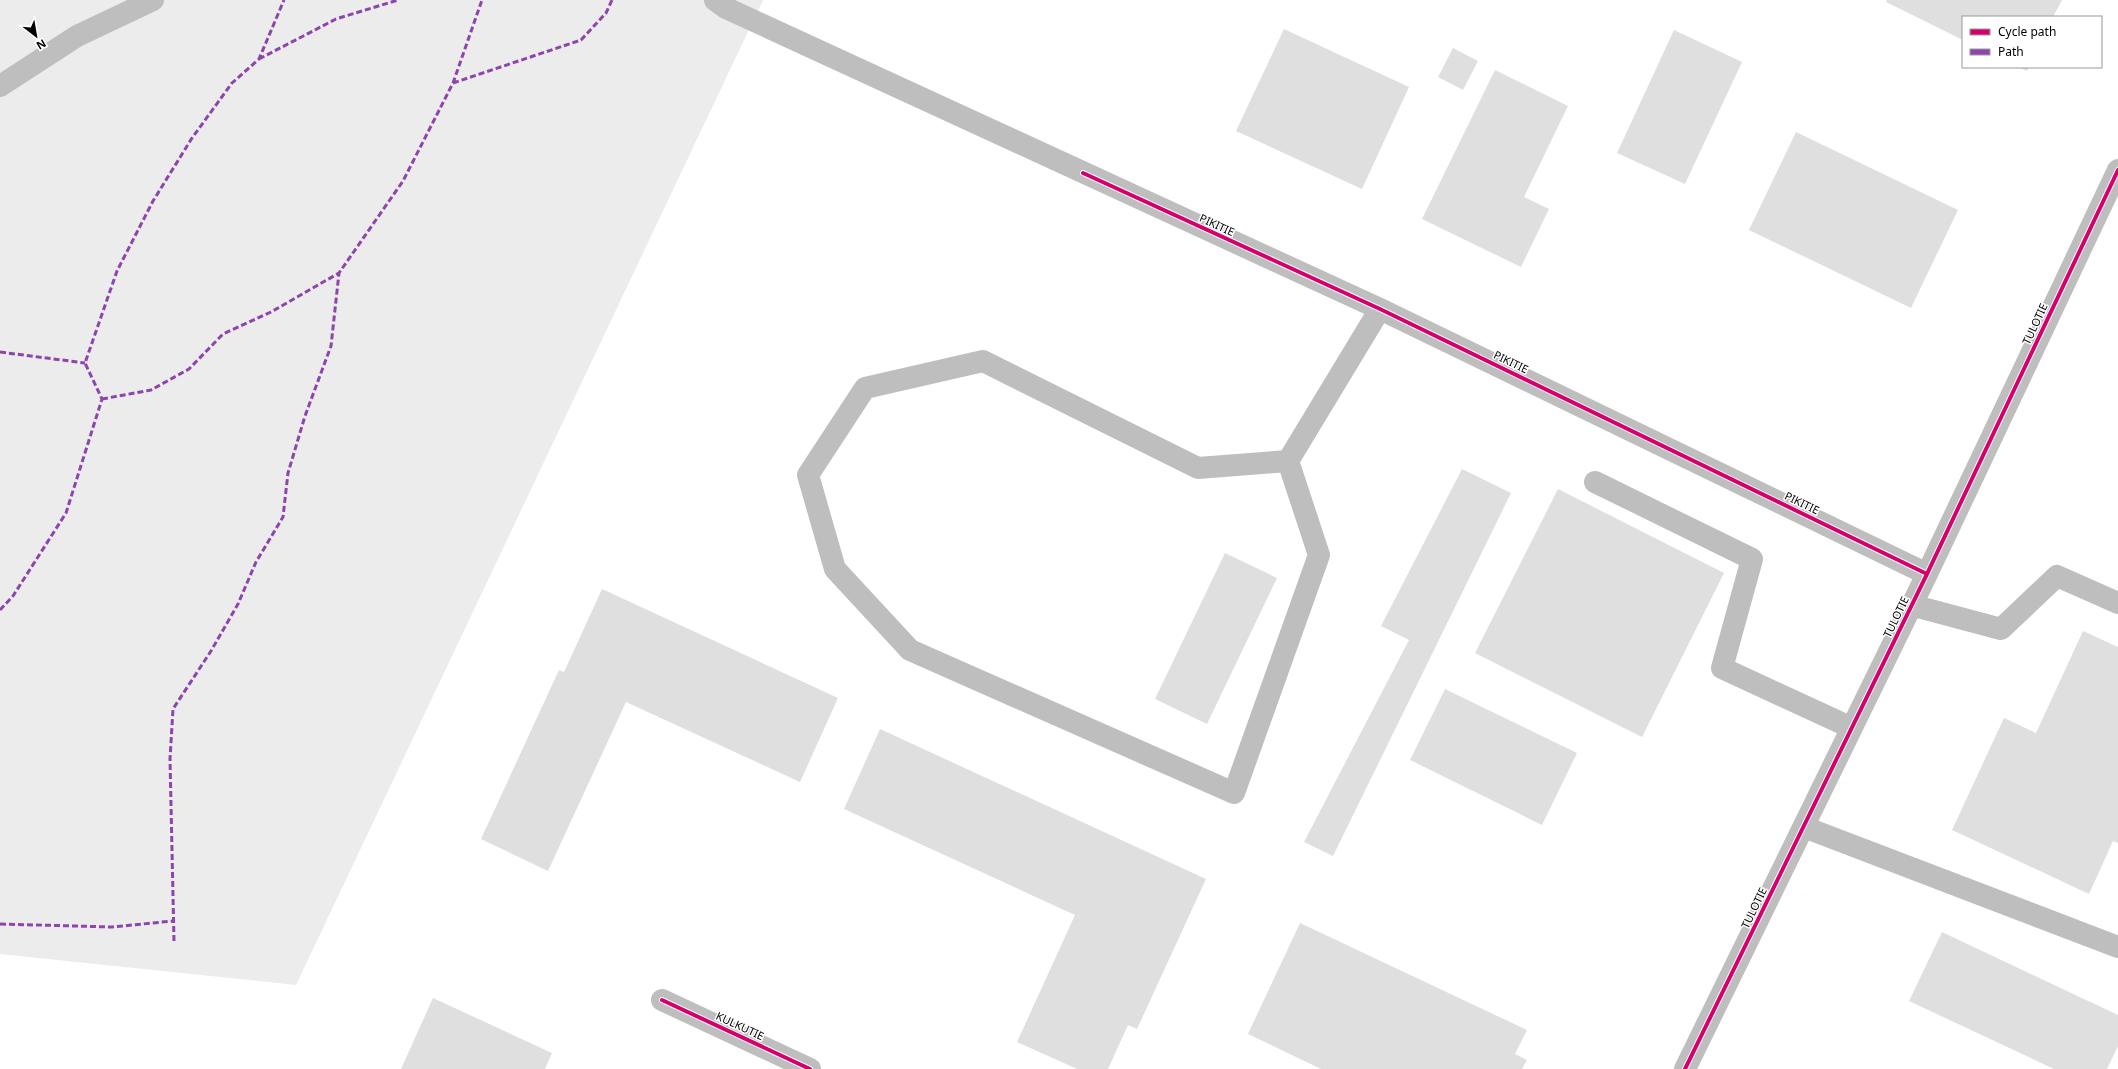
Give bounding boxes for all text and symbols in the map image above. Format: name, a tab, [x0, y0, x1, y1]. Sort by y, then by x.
north arrow	[16, 16, 56, 56]
legend	[1962, 16, 2102, 68]
text: Cycle path	[1998, 23, 2056, 40]
text: N	[34, 36, 49, 54]
text: Path	[1998, 43, 2024, 60]
street label: PIKITIE	[1197, 210, 1237, 239]
street label: TULOTIE	[2018, 301, 2051, 347]
street label: PIKITIE	[1491, 347, 1531, 376]
street label: PIKITIE	[1782, 488, 1822, 517]
street label: TULOTIE	[1879, 594, 1912, 640]
street label: TULOTIE	[1737, 885, 1770, 931]
street label: KULKUTIE	[714, 1008, 767, 1043]

